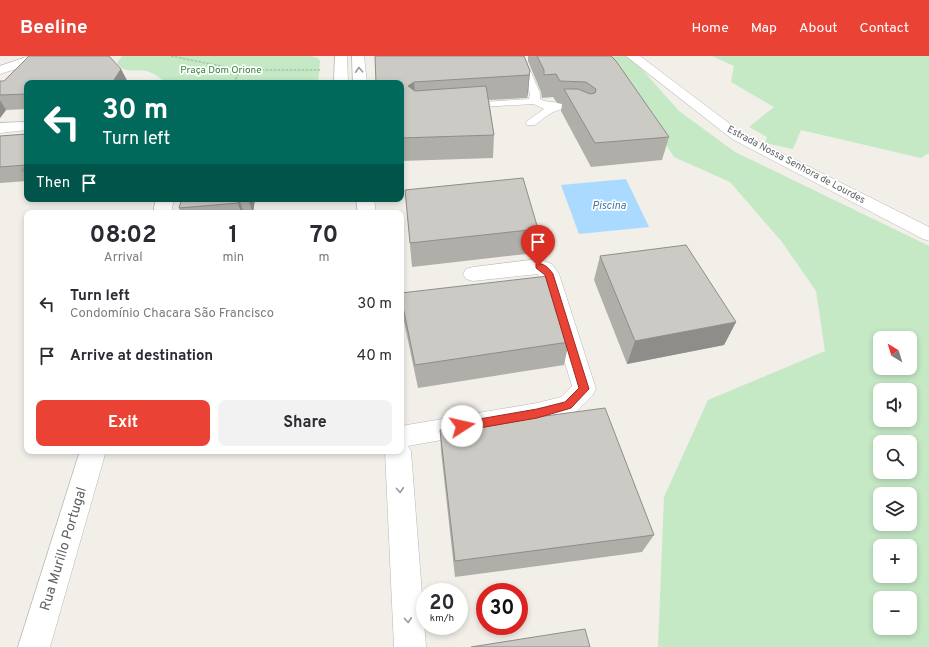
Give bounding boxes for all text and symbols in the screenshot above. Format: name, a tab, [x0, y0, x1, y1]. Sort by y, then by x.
text: Beeline	[20, 16, 88, 40]
text: Home	[692, 20, 729, 37]
text: Map	[751, 20, 777, 37]
text: About	[799, 20, 838, 37]
text: Contact	[860, 20, 909, 37]
park label: Praça Dom Orione	[180, 64, 262, 77]
one-way arrow	[355, 66, 363, 72]
text: 30 m	[102, 93, 168, 129]
icon: left	[36, 96, 88, 148]
street label: Estrada Nossa Senhora de Lourdes	[725, 123, 868, 207]
text: Turn left	[102, 128, 170, 151]
icon: arrive	[78, 172, 100, 194]
text: Then	[36, 174, 70, 193]
water label: Piscina	[592, 199, 626, 213]
text: 08:02	[90, 221, 157, 251]
text: 1	[228, 221, 238, 251]
text: 70	[310, 221, 338, 251]
pin	[521, 225, 555, 266]
icon: arrive	[527, 231, 549, 253]
text: Arrival	[104, 250, 143, 266]
text: min	[222, 250, 244, 266]
text: m	[318, 250, 330, 266]
text: Turn left	[70, 287, 130, 306]
icon: left	[36, 293, 58, 315]
text: 30 m	[357, 295, 392, 314]
text: Condomínio Chacara São Francisco	[70, 306, 274, 322]
north arrow	[873, 331, 917, 375]
map controls	[873, 331, 917, 635]
icon: arrive	[36, 345, 58, 367]
text: Arrive at destination	[70, 347, 213, 366]
text: 40 m	[357, 347, 392, 366]
button: sound	[873, 383, 917, 427]
button: Exit	[36, 400, 210, 446]
button: Share	[218, 400, 392, 446]
position arrow	[441, 405, 483, 447]
button: search	[873, 435, 917, 479]
street label: Rua Murillo Portugal	[37, 485, 91, 613]
one-way arrow	[396, 487, 405, 493]
button: layers	[873, 487, 917, 531]
button: +	[873, 539, 917, 583]
speed limit sign: 30	[476, 583, 528, 635]
text: 20	[429, 591, 455, 617]
button: −	[873, 591, 917, 635]
text: km/h	[430, 612, 454, 625]
one-way arrow	[404, 617, 413, 623]

